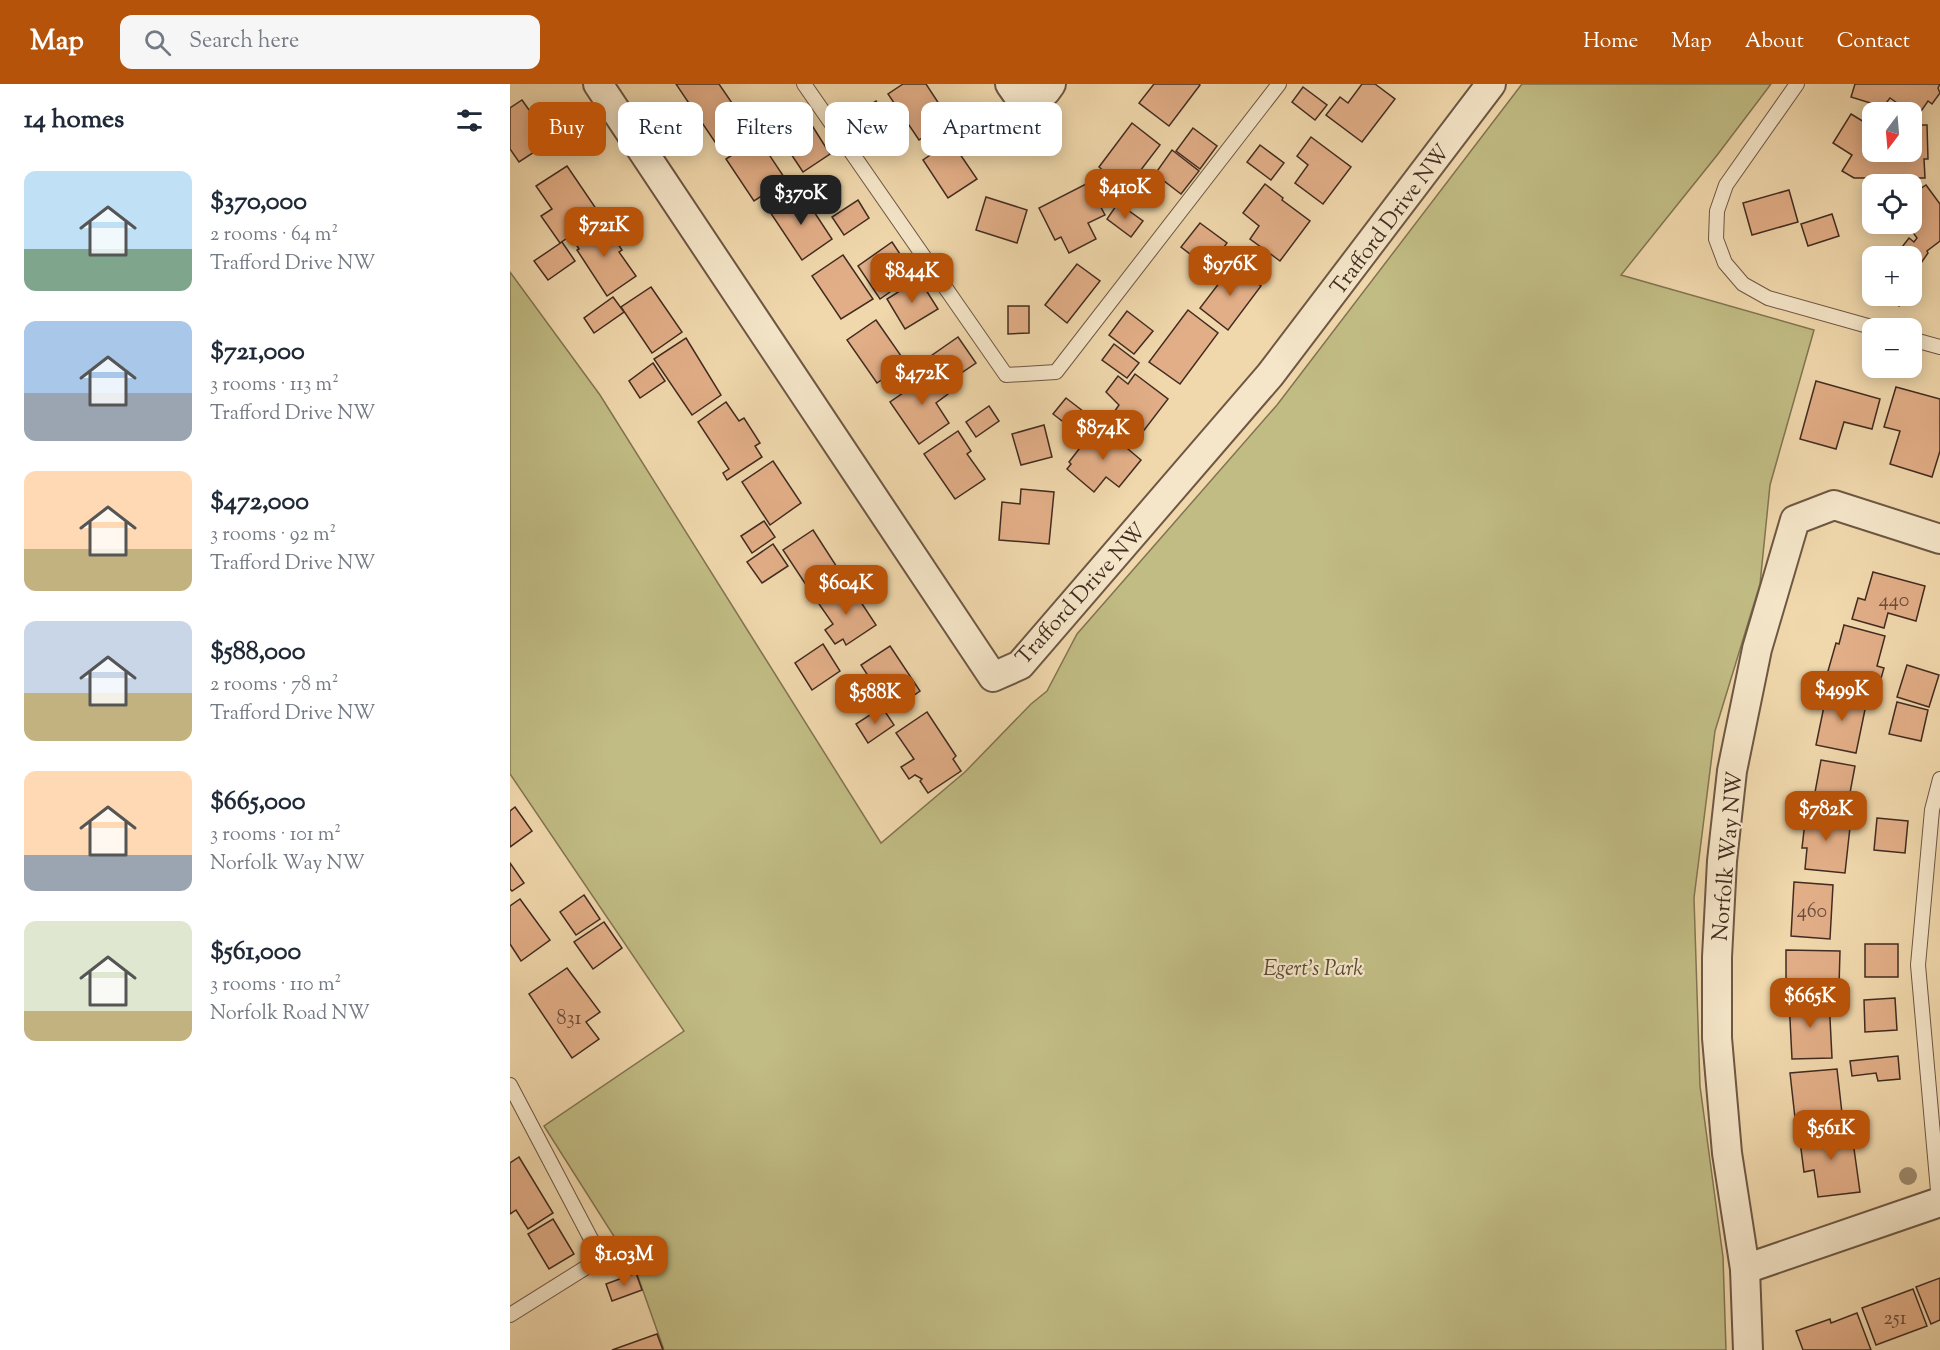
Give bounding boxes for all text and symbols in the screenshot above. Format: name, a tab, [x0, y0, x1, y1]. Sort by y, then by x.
search box	[120, 15, 540, 69]
text: Map	[30, 22, 84, 62]
icon: search	[141, 26, 174, 59]
text: Search here	[189, 26, 299, 58]
text: Home	[1583, 27, 1638, 57]
text: Map	[1671, 27, 1712, 57]
text: About	[1745, 27, 1804, 57]
text: Contact	[1837, 27, 1910, 57]
text: 14 homes	[24, 102, 124, 139]
chip: Buy	[528, 102, 606, 156]
chip: Rent	[618, 102, 703, 156]
chip: Filters	[715, 102, 813, 156]
chip: New	[825, 102, 909, 156]
chip: Apartment	[921, 102, 1062, 156]
north arrow	[1862, 102, 1922, 162]
map controls	[1862, 102, 1922, 378]
icon: filters	[453, 104, 486, 137]
street label: Trafford Drive NW	[1324, 139, 1459, 303]
pin: $410K	[1083, 169, 1167, 220]
text: $410K	[1099, 174, 1151, 203]
button: locate	[1862, 174, 1922, 234]
pin: $370K	[759, 175, 843, 226]
text: $370K	[774, 180, 828, 209]
text: $370,000	[210, 184, 307, 221]
icon: home	[72, 195, 144, 267]
pin: $721K	[562, 207, 646, 258]
text: $721K	[578, 212, 630, 241]
text: 2 rooms · 64 m²	[210, 221, 338, 250]
pin: $976K	[1188, 246, 1272, 297]
button: +	[1862, 246, 1922, 306]
text: Trafford Drive NW	[210, 250, 375, 279]
text: $976K	[1203, 251, 1257, 280]
pin: $844K	[870, 253, 954, 304]
text: $844K	[884, 258, 940, 287]
button: −	[1862, 318, 1922, 378]
text: $721,000	[210, 334, 305, 371]
icon: home	[72, 345, 144, 417]
pin: $472K	[880, 355, 964, 406]
text: $472K	[895, 360, 949, 389]
text: 3 rooms · 113 m²	[210, 371, 339, 400]
text: Trafford Drive NW	[210, 400, 375, 429]
pin: $874K	[1061, 410, 1145, 461]
text: $874K	[1076, 415, 1130, 444]
text: $472,000	[210, 484, 309, 521]
icon: home	[72, 495, 144, 567]
street label: Trafford Drive NW	[1010, 517, 1155, 673]
text: 3 rooms · 92 m²	[210, 521, 336, 550]
text: Trafford Drive NW	[210, 550, 375, 579]
pin: $604K	[804, 565, 888, 616]
text: $604K	[819, 570, 873, 599]
house number: 440	[1879, 587, 1909, 616]
text: $588,000	[210, 634, 306, 671]
icon: home	[72, 645, 144, 717]
text: 2 rooms · 78 m²	[210, 671, 339, 700]
pin: $499K	[1800, 671, 1884, 722]
pin: $588K	[833, 674, 917, 725]
text: $499K	[1815, 676, 1869, 705]
text: $588K	[849, 679, 901, 708]
text: Trafford Drive NW	[210, 700, 375, 729]
street label: Norfolk Way NW	[1706, 770, 1752, 942]
text: $665,000	[210, 784, 306, 821]
pin: $782K	[1784, 791, 1868, 842]
icon: home	[72, 795, 144, 867]
text: $782K	[1799, 796, 1853, 825]
text: 3 rooms · 101 m²	[210, 821, 341, 850]
text: Norfolk Way NW	[210, 850, 365, 879]
house number: 460	[1797, 898, 1827, 927]
text: $561,000	[210, 934, 301, 971]
icon: home	[72, 945, 144, 1017]
park label: Egert's Park	[1263, 954, 1363, 986]
text: 3 rooms · 110 m²	[210, 971, 341, 1000]
pin: $665K	[1768, 978, 1852, 1029]
text: $665K	[1784, 983, 1836, 1012]
text: Norfolk Road NW	[210, 1000, 370, 1029]
house number: 831	[557, 1005, 582, 1034]
pin: $561K	[1789, 1110, 1873, 1161]
text: $561K	[1807, 1115, 1855, 1144]
pin: $1.03M	[575, 1236, 673, 1287]
text: $1.03M	[595, 1241, 654, 1270]
house number: 251	[1884, 1305, 1907, 1334]

